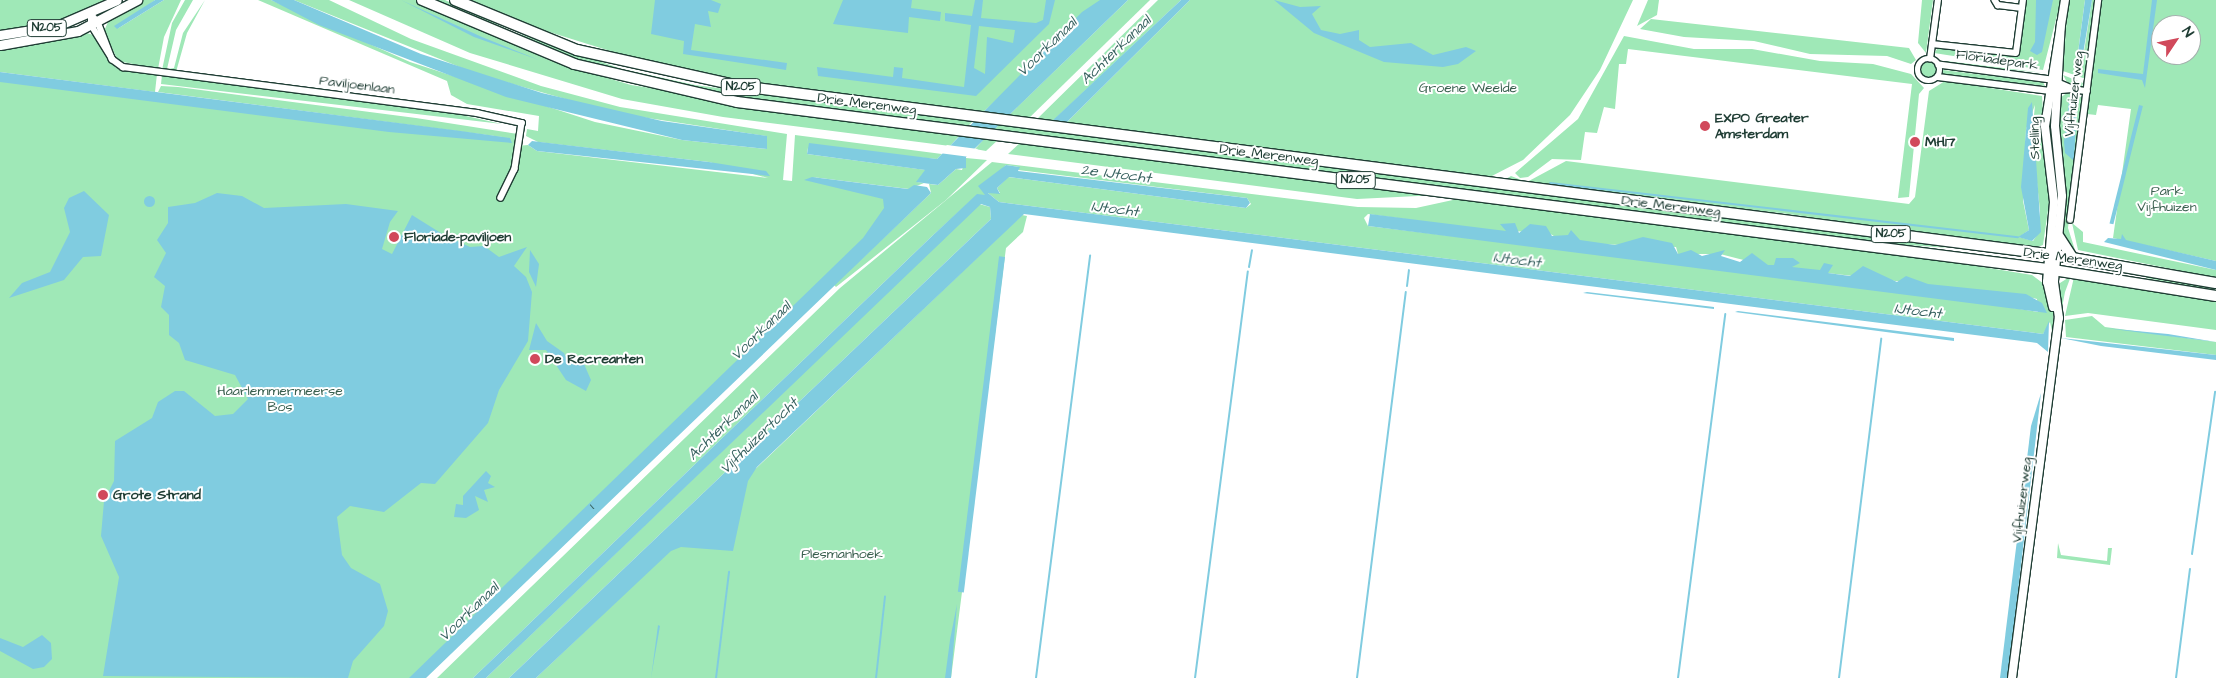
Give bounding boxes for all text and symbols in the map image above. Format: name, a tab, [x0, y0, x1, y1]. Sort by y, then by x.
water label: Achterkanaal	[1077, 12, 1155, 88]
water label: Voorkanaal	[1013, 14, 1081, 80]
north arrow	[2151, 15, 2201, 65]
road number: N205	[26, 18, 68, 38]
text: N	[2177, 23, 2198, 41]
street label: Floriadepark	[1955, 46, 2039, 74]
street label: Vijfhuizerweg	[2060, 50, 2088, 138]
street label: Paviljoenlaan	[318, 72, 396, 98]
road number: N205	[720, 77, 762, 96]
park label: Groene Weelde	[1419, 80, 1517, 96]
street label: Drie Merenweg	[817, 90, 917, 118]
place label: EXPO Greater Amsterdam	[1715, 110, 1809, 142]
street label: Stelling	[2026, 116, 2044, 160]
marker: EXPO Greater Amsterdam	[1699, 120, 1711, 132]
place label: MH17	[1925, 134, 1955, 150]
marker: MH17	[1909, 136, 1921, 148]
street label: Drie Merenweg	[1219, 141, 1319, 169]
water label: 2e IJtocht	[1080, 161, 1152, 187]
road number: N205	[1335, 170, 1377, 190]
park label: Park Vijfhuizen	[2137, 183, 2197, 216]
street label: Drie Merenweg	[1621, 192, 1721, 220]
water label: IJtocht	[1090, 197, 1140, 221]
road number: N205	[1870, 224, 1912, 243]
place label: Floriade-paviljoen	[404, 229, 511, 245]
marker: Floriade-paviljoen	[388, 231, 400, 243]
street label: Drie Merenweg	[2022, 244, 2124, 274]
water label: IJtocht	[1492, 248, 1542, 272]
water label: Voorkanaal	[727, 298, 795, 364]
water label: IJtocht	[1893, 299, 1943, 323]
place label: De Recreanten	[545, 351, 643, 367]
marker: De Recreanten	[529, 353, 541, 365]
park label: Haarlemmermeerse Bos	[217, 383, 343, 416]
water label: Achterkanaal	[684, 388, 762, 464]
water label: Vijfhuizertocht	[716, 394, 802, 478]
street label: Vijfhuizerweg	[2008, 456, 2036, 544]
place label: Grote Strand	[113, 487, 201, 503]
marker: Grote Strand	[97, 489, 109, 501]
park label: Plesmanhoek	[801, 546, 883, 562]
water label: Voorkanaal	[435, 579, 503, 645]

